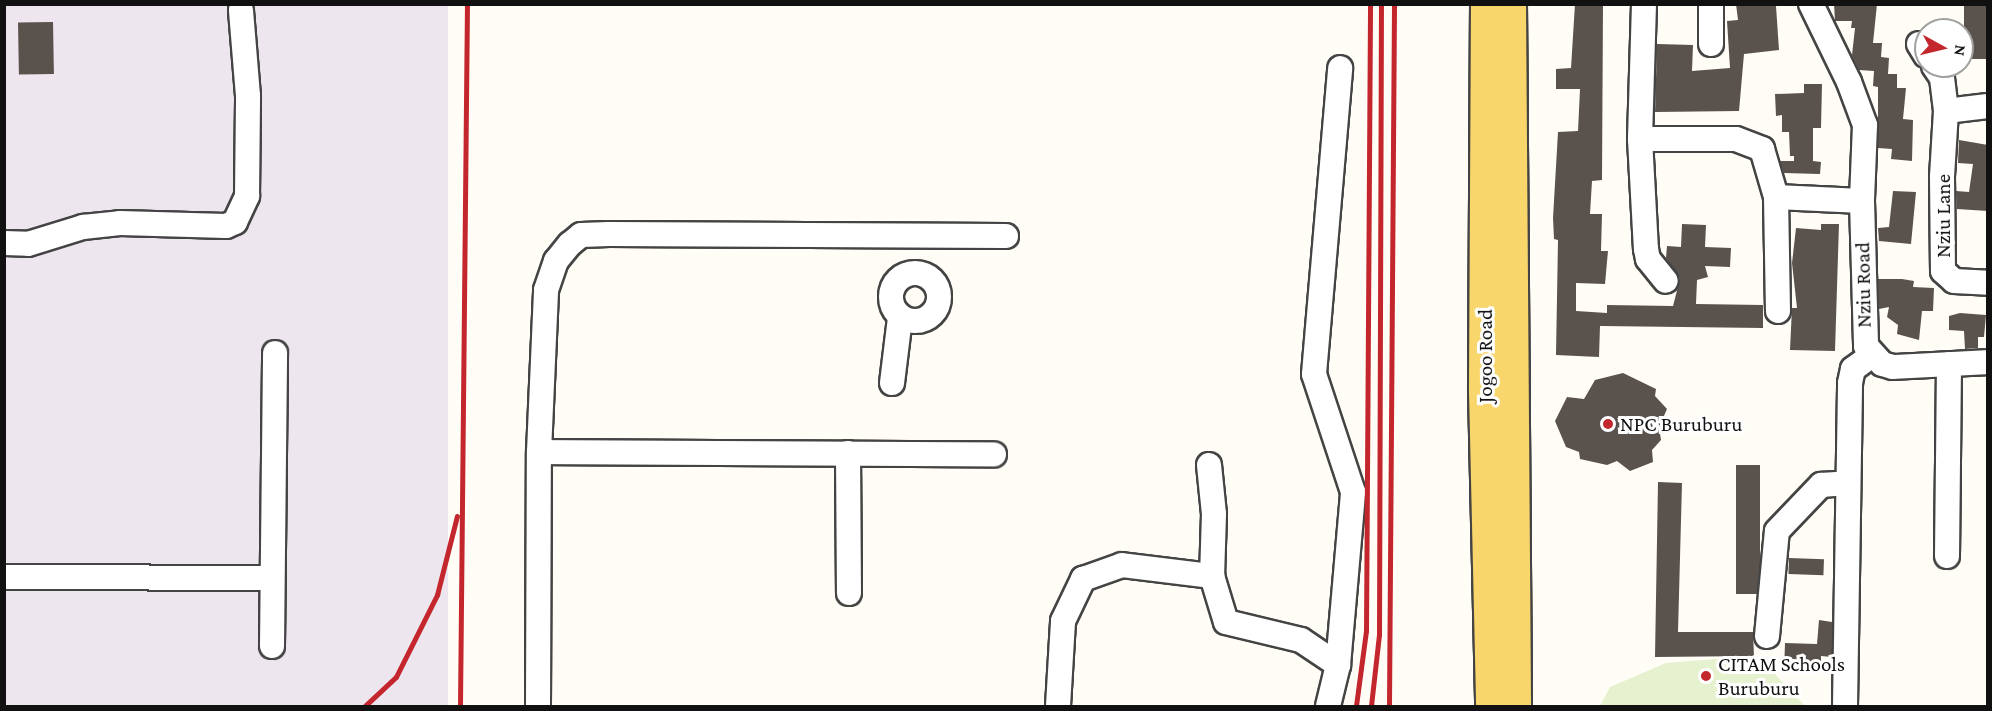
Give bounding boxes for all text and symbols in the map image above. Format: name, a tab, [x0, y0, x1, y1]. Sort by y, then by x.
north arrow	[1914, 18, 1974, 78]
text: N	[1951, 44, 1970, 57]
street label: Nziu Lane	[1930, 174, 1956, 258]
street label: Nziu Road	[1850, 242, 1876, 328]
street label: Jogoo Road	[1472, 309, 1498, 403]
place label: NPC Buruburu	[1620, 411, 1742, 437]
marker: NPC Buruburu	[1601, 417, 1615, 431]
place label: CITAM Schools Buruburu	[1718, 651, 1845, 701]
marker: CITAM Schools Buruburu	[1699, 669, 1713, 683]

